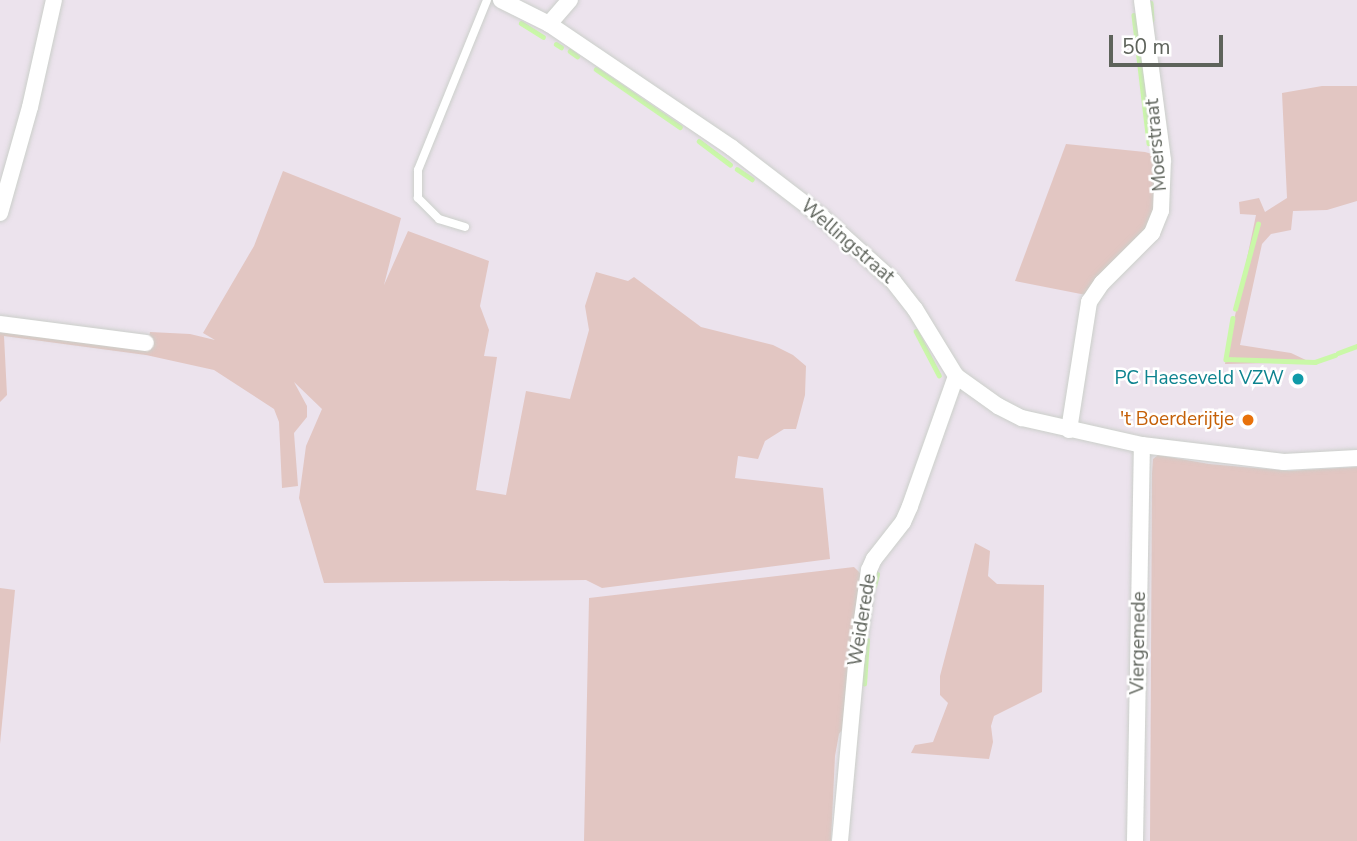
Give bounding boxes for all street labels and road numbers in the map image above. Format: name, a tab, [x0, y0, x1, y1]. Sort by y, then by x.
street label: Moerstraat	[1142, 98, 1172, 192]
street label: Wellingstraat	[795, 195, 899, 289]
street label: Weiderede	[844, 572, 882, 668]
street label: Viergemede	[1127, 591, 1151, 695]

